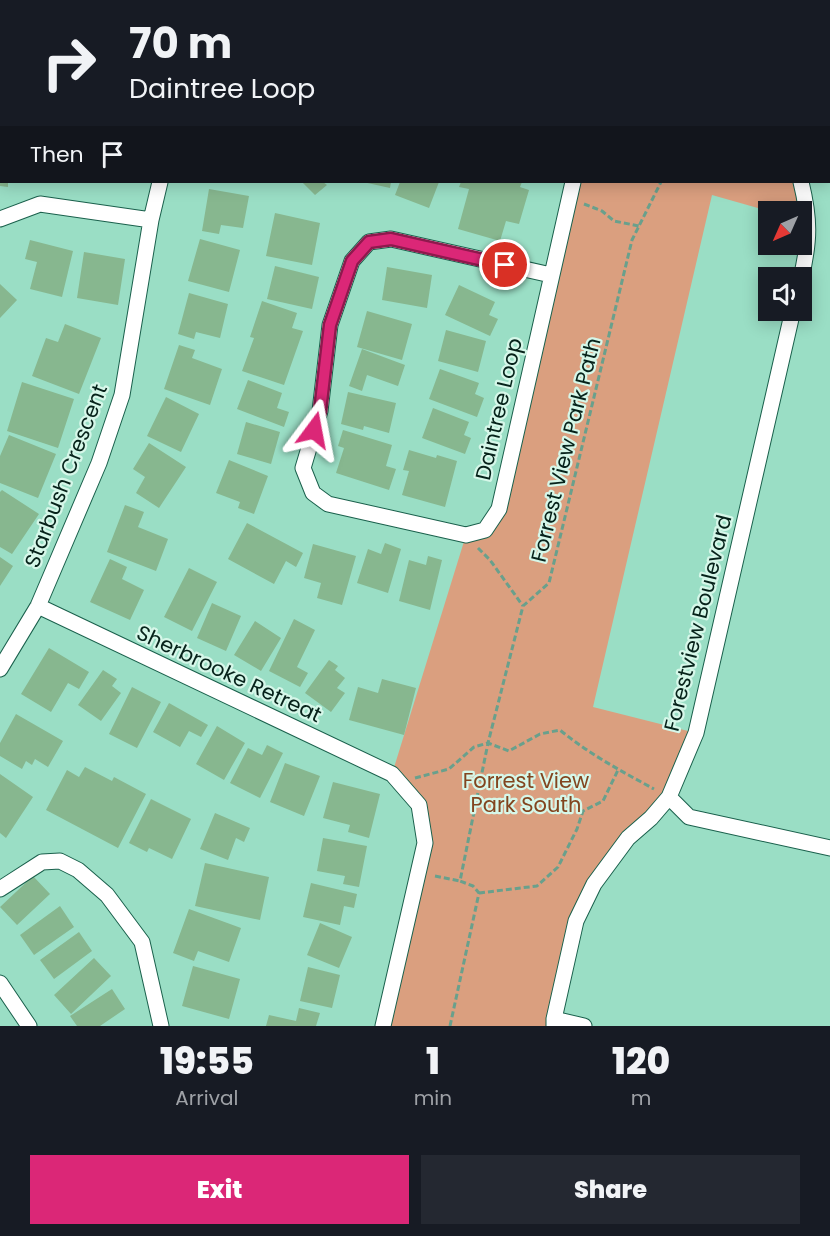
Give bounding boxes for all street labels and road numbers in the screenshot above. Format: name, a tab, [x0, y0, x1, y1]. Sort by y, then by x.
street label: Daintree Loop	[468, 335, 529, 483]
street label: Forrest View Park Path	[524, 335, 607, 565]
street label: Starbush Crescent	[17, 380, 114, 572]
street label: Forestview Boulevard	[657, 512, 738, 734]
street label: Sherbrooke Retreat	[132, 618, 326, 729]

